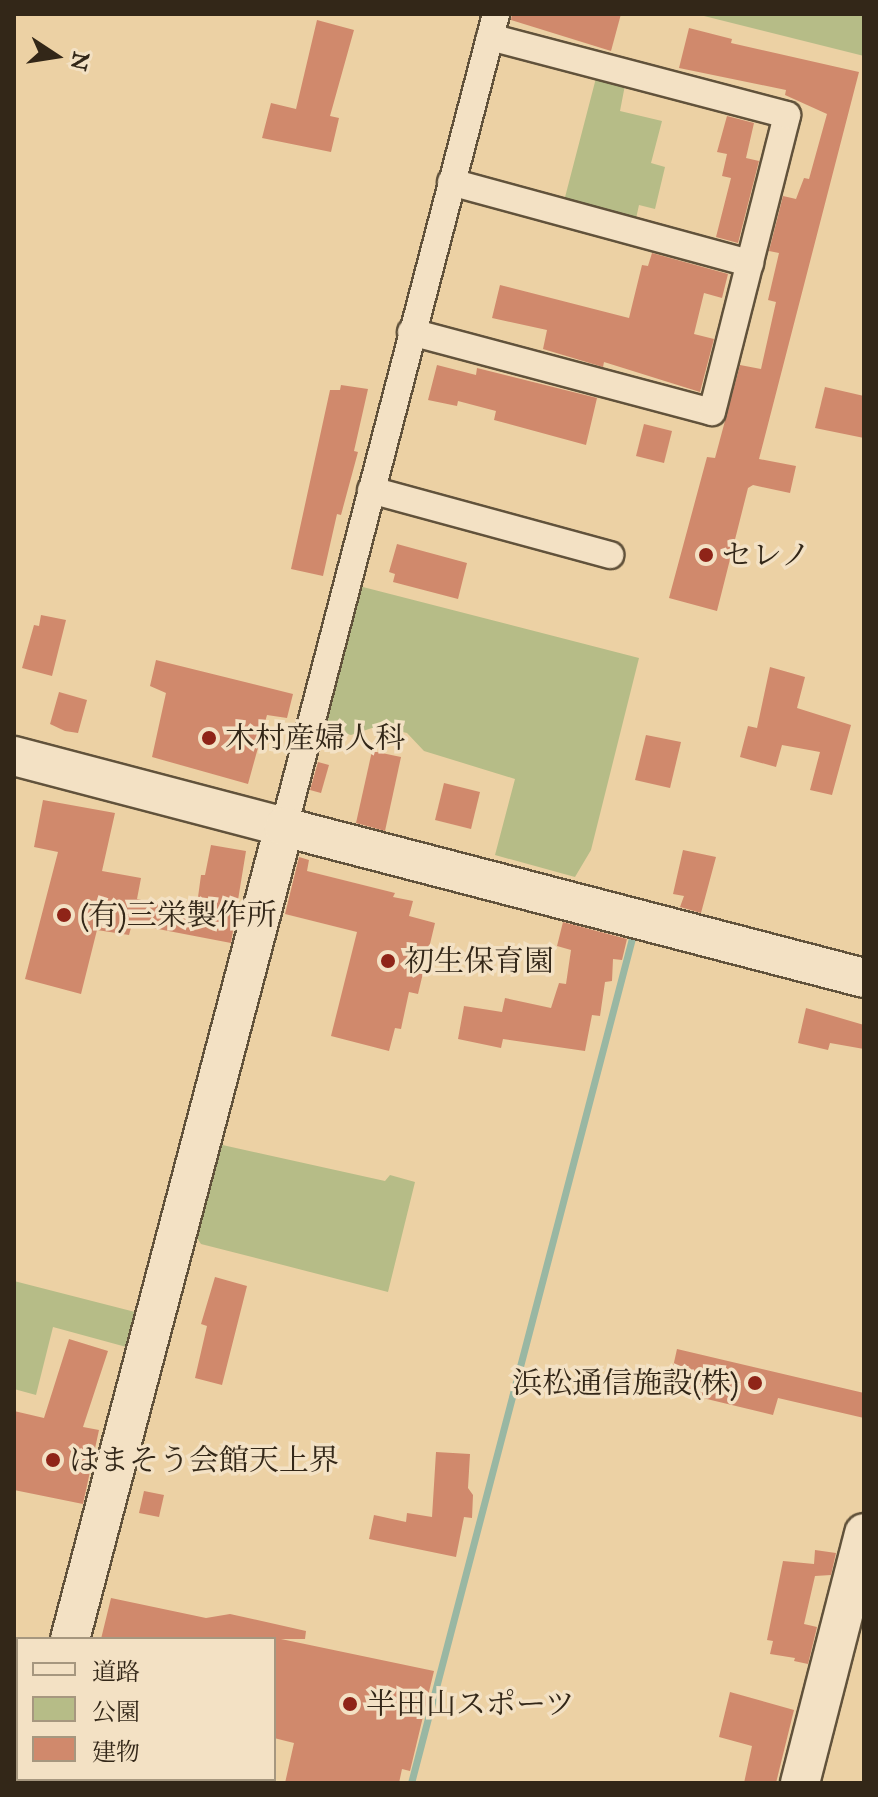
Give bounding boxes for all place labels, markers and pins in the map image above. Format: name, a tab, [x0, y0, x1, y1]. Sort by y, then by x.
place label: セレノ	[722, 537, 812, 573]
marker: セレノ	[697, 546, 715, 564]
place label: 木村産婦人科	[225, 720, 405, 756]
marker: 木村産婦人科	[200, 729, 218, 747]
place label: (有)三栄製作所	[80, 897, 277, 933]
marker: (有)三栄製作所	[55, 906, 73, 924]
place label: 初生保育園	[404, 943, 554, 979]
marker: 初生保育園	[379, 952, 397, 970]
place label: 浜松通信施設(株)	[512, 1365, 739, 1401]
marker: 浜松通信施設(株)	[746, 1374, 764, 1392]
place label: はまそう会館天上界	[69, 1442, 339, 1478]
marker: はまそう会館天上界	[44, 1451, 62, 1469]
place label: 半田山スポーツ	[366, 1686, 576, 1722]
marker: 半田山スポーツ	[341, 1695, 359, 1713]

